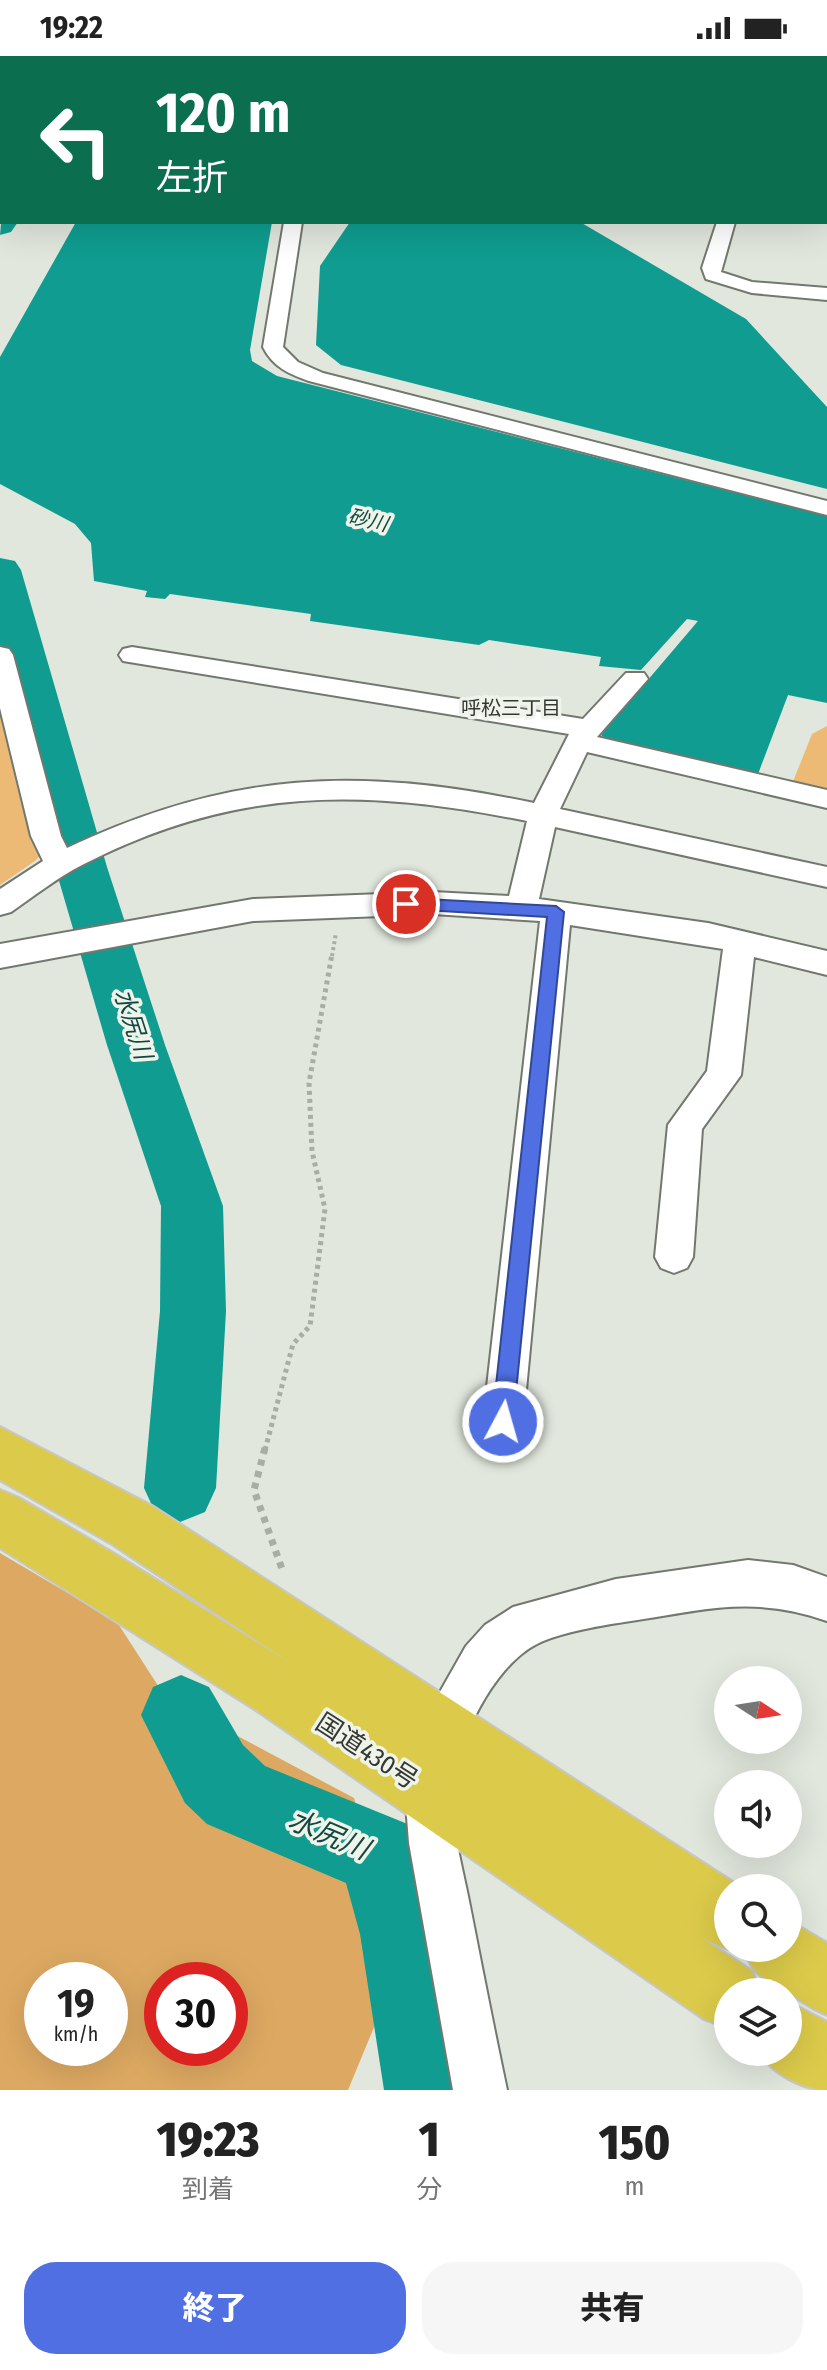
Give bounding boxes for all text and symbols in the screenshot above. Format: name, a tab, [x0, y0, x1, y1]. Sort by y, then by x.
text: 19:22	[40, 10, 103, 46]
text: 120 m	[156, 80, 291, 147]
icon: left	[24, 88, 128, 192]
text: 左折	[156, 156, 228, 200]
water label: 砂川	[346, 504, 392, 537]
district label: 呼松三丁目	[461, 696, 561, 720]
pin	[372, 870, 440, 938]
icon: arrive	[384, 882, 428, 926]
water label: 水尻川	[109, 985, 158, 1065]
position arrow	[461, 1380, 545, 1464]
north arrow	[714, 1666, 802, 1754]
map controls	[714, 1666, 802, 2066]
street label: 国道430号	[310, 1707, 424, 1796]
button: sound	[714, 1770, 802, 1858]
water label: 水尻川	[284, 1803, 377, 1867]
button: search	[714, 1874, 802, 1962]
speed limit sign: 30	[144, 1962, 248, 2066]
button: layers	[714, 1978, 802, 2066]
text: 19	[57, 1980, 95, 2028]
text: km/h	[54, 2022, 98, 2046]
text: 19:23	[157, 2111, 260, 2169]
text: 1	[419, 2111, 440, 2169]
text: 150	[599, 2114, 670, 2172]
text: m	[625, 2171, 645, 2202]
text: 到着	[182, 2174, 234, 2205]
text: 分	[416, 2174, 442, 2205]
button: 終了	[24, 2262, 406, 2354]
button: 共有	[422, 2262, 803, 2354]

